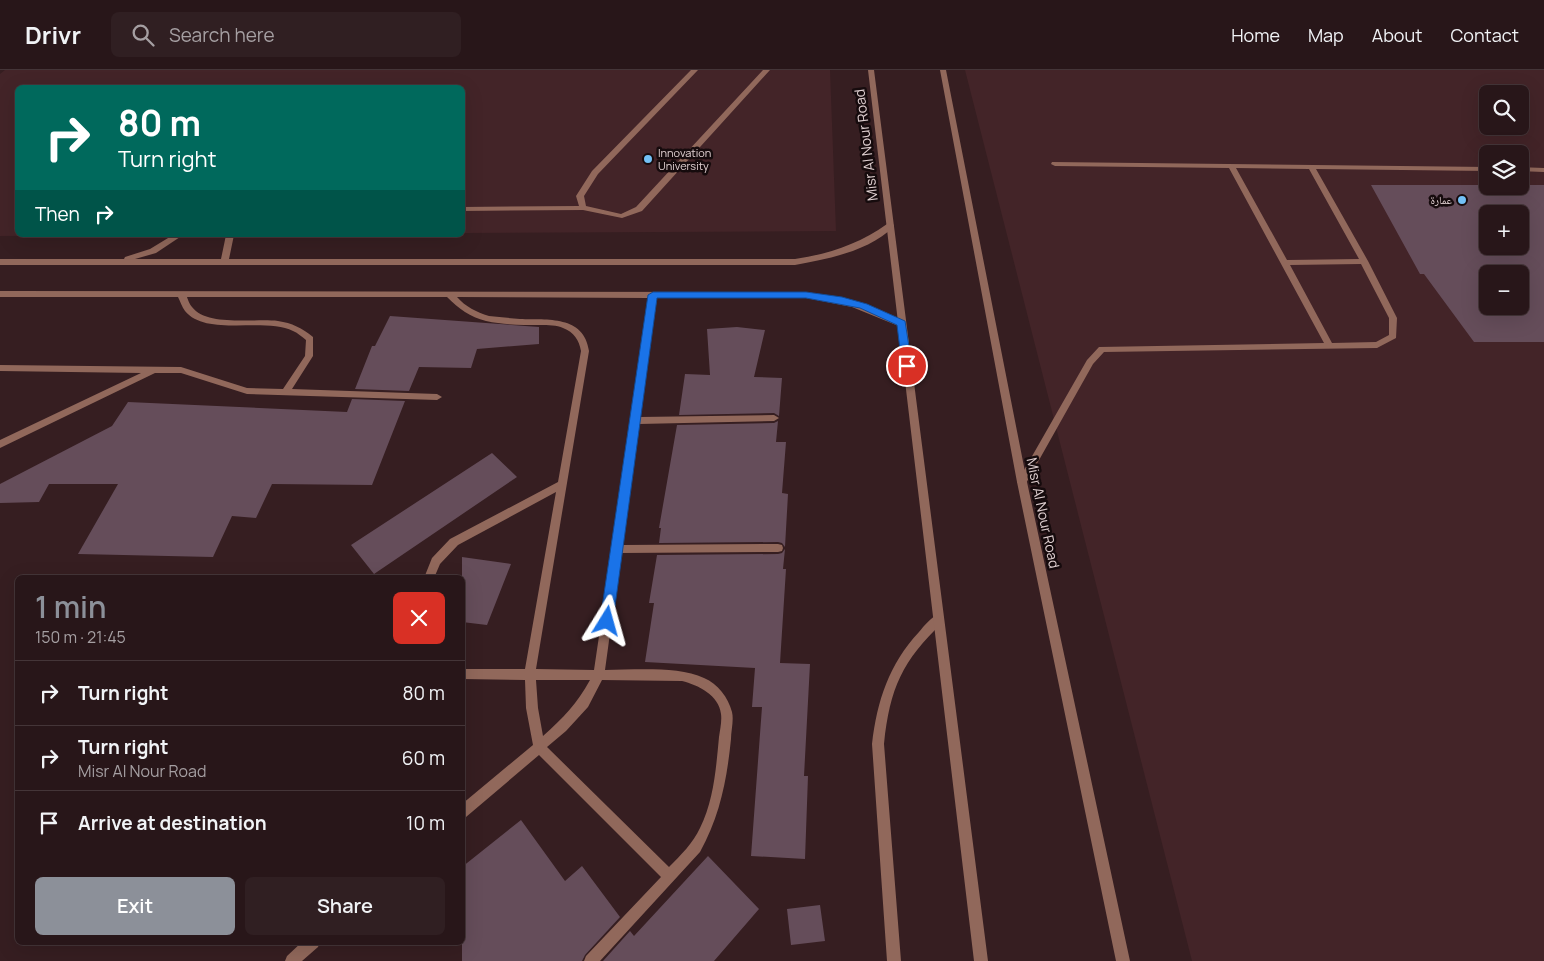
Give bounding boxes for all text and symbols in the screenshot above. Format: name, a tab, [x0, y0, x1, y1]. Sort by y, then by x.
search box	[111, 12, 461, 57]
text: Drivr	[25, 18, 81, 51]
icon: search	[129, 21, 157, 49]
text: Search here	[169, 22, 275, 48]
text: Home	[1231, 23, 1280, 47]
text: Map	[1308, 23, 1344, 47]
text: About	[1372, 23, 1422, 47]
text: Contact	[1450, 23, 1519, 47]
map controls	[1479, 85, 1529, 315]
button: search	[1479, 85, 1529, 135]
street label: Misr Al Nour Road	[849, 88, 882, 202]
text: 80 m	[118, 99, 201, 147]
icon: right	[35, 105, 100, 170]
text: Turn right	[118, 144, 216, 174]
place label: Innovation University	[658, 145, 711, 173]
button: layers	[1479, 145, 1529, 195]
marker: Innovation University	[642, 153, 654, 165]
place label: عمارة	[1430, 192, 1452, 207]
marker: عمارة	[1456, 194, 1468, 206]
icon: right	[90, 200, 118, 228]
text: Then	[35, 201, 80, 227]
button: +	[1479, 205, 1529, 255]
button: −	[1479, 265, 1529, 315]
pin	[886, 345, 928, 387]
icon: arrive	[893, 352, 921, 380]
street label: Misr Al Nour Road	[1023, 456, 1064, 570]
text: 1 min	[35, 586, 107, 627]
button: close	[393, 592, 445, 644]
position arrow	[580, 594, 632, 646]
text: 150 m · 21:45	[35, 626, 126, 648]
icon: right	[35, 679, 63, 707]
text: Turn right	[78, 680, 168, 706]
text: 80 m	[402, 680, 445, 706]
text: Turn right	[78, 734, 168, 760]
icon: right	[35, 744, 63, 772]
text: 60 m	[402, 745, 445, 771]
text: Misr Al Nour Road	[78, 760, 206, 782]
icon: arrive	[35, 809, 63, 837]
text: Arrive at destination	[78, 810, 267, 836]
text: 10 m	[406, 810, 445, 836]
button: Exit	[35, 877, 235, 935]
button: Share	[245, 877, 445, 935]

